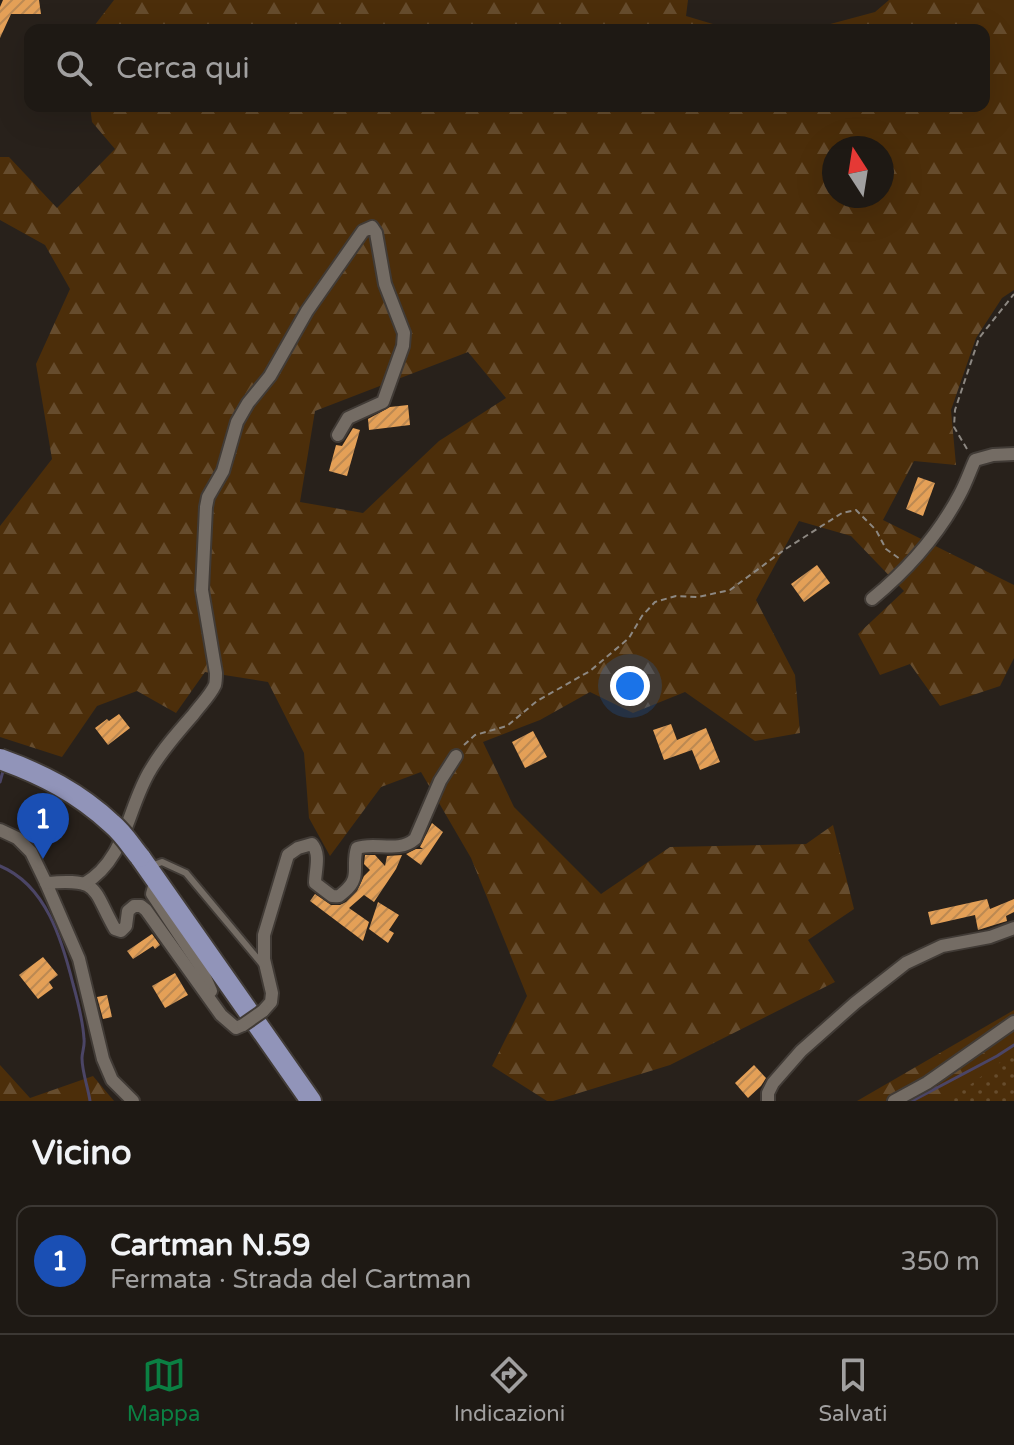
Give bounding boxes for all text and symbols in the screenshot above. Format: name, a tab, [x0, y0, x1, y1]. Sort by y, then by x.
search box	[24, 24, 990, 112]
icon: search	[52, 46, 96, 90]
text: Cerca qui	[116, 50, 250, 87]
north arrow	[822, 136, 894, 208]
your location	[610, 666, 650, 706]
pin: 1	[17, 793, 69, 859]
text: Vicino	[32, 1133, 132, 1174]
text: Cartman N.59	[110, 1227, 311, 1264]
text: 1	[52, 1246, 68, 1277]
text: 350 m	[900, 1246, 980, 1277]
text: Fermata · Strada del Cartman	[110, 1264, 471, 1295]
tab: Mappa	[127, 1353, 200, 1427]
tab: Indicazioni	[454, 1353, 565, 1427]
tab: Salvati	[818, 1353, 887, 1427]

